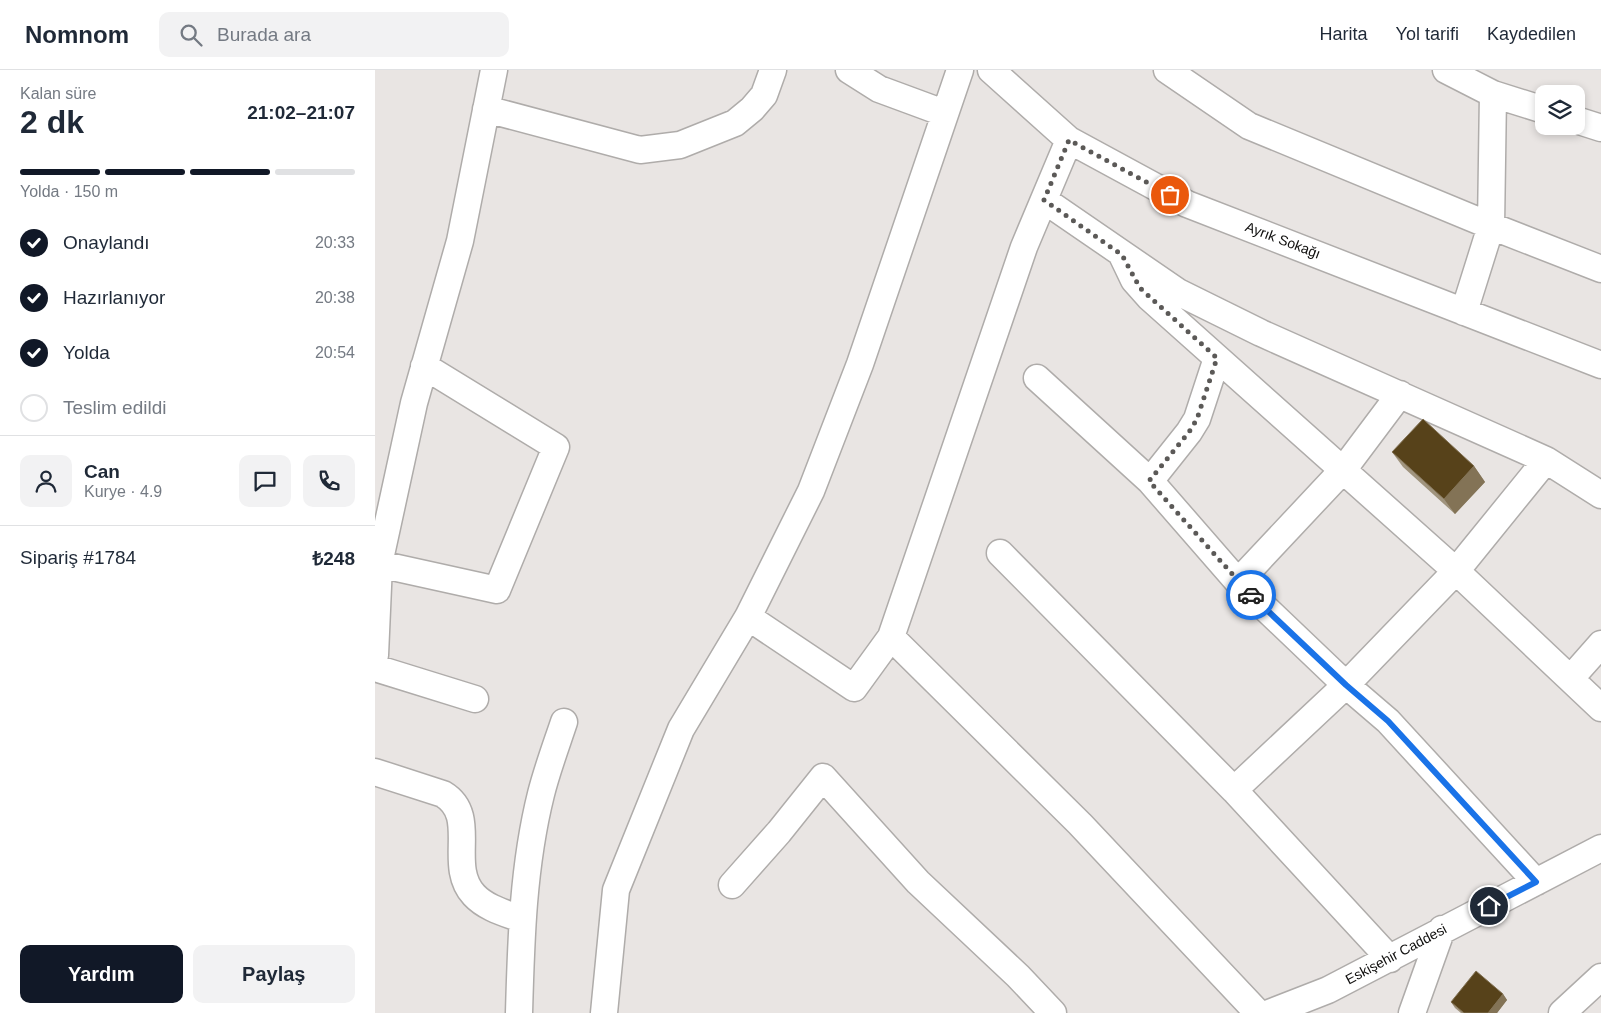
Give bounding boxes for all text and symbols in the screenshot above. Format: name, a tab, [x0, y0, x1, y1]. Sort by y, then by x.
search box	[159, 12, 509, 57]
text: Nomnom	[25, 21, 129, 48]
icon: search	[177, 21, 205, 49]
text: Burada ara	[217, 24, 311, 45]
text: Harita	[1320, 24, 1368, 44]
text: Yol tarifi	[1396, 24, 1459, 44]
text: Kaydedilen	[1487, 24, 1576, 44]
text: Kalan süre	[20, 85, 97, 102]
map controls	[1535, 85, 1585, 135]
button: layers	[1535, 85, 1585, 135]
text: 21:02–21:07	[247, 102, 355, 123]
text: 2 dk	[20, 104, 84, 140]
pin	[1149, 174, 1191, 216]
icon: bag	[1156, 181, 1184, 209]
text: Yolda · 150 m	[20, 183, 118, 200]
street label: Ayrık Sokağı	[1243, 218, 1323, 262]
icon: check	[20, 229, 48, 257]
text: Onaylandı	[63, 232, 150, 253]
text: 20:33	[315, 234, 355, 251]
icon: check	[20, 284, 48, 312]
text: Hazırlanıyor	[63, 287, 165, 308]
text: 20:38	[315, 289, 355, 306]
icon: check	[20, 339, 48, 367]
text: Yolda	[63, 342, 110, 363]
text: 20:54	[315, 344, 355, 361]
text: Teslim edildi	[63, 397, 166, 418]
button: person	[20, 455, 72, 507]
button: chat	[239, 455, 291, 507]
button: phone	[303, 455, 355, 507]
text: Can	[84, 461, 120, 482]
text: Kurye · 4.9	[84, 483, 162, 500]
text: Sipariş #1784	[20, 547, 136, 568]
text: ₺248	[312, 548, 355, 569]
courier	[1226, 570, 1276, 620]
icon: car	[1237, 581, 1265, 609]
pin	[1468, 885, 1510, 927]
icon: home	[1475, 892, 1503, 920]
street label: Eskişehir Caddesi	[1343, 921, 1449, 987]
button: Yardım	[20, 945, 183, 1003]
button: Paylaş	[193, 945, 355, 1003]

